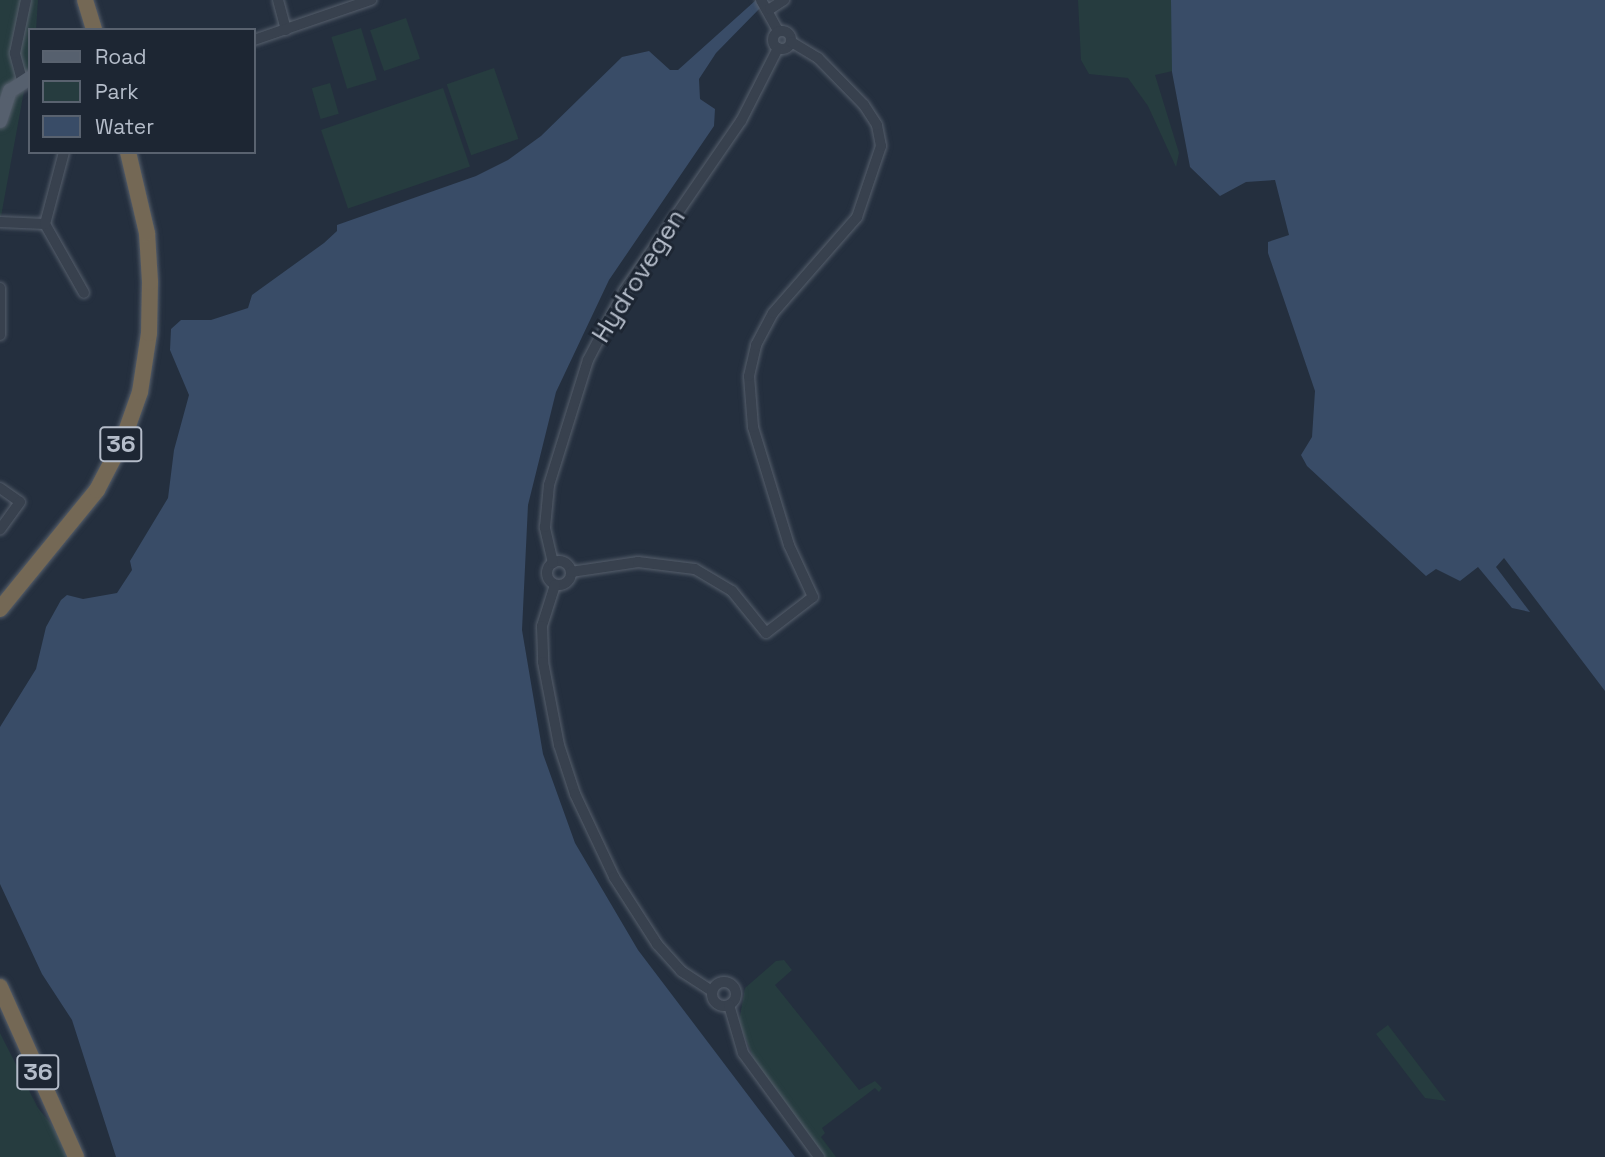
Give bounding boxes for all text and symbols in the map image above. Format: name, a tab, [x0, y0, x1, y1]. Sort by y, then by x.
legend	[28, 28, 256, 154]
text: Road	[95, 43, 147, 70]
text: Park	[95, 78, 139, 105]
text: Water	[95, 113, 154, 140]
street label: Hydrovegen	[586, 204, 692, 348]
road number: 36	[98, 424, 144, 464]
road number: 36	[15, 1052, 61, 1092]

